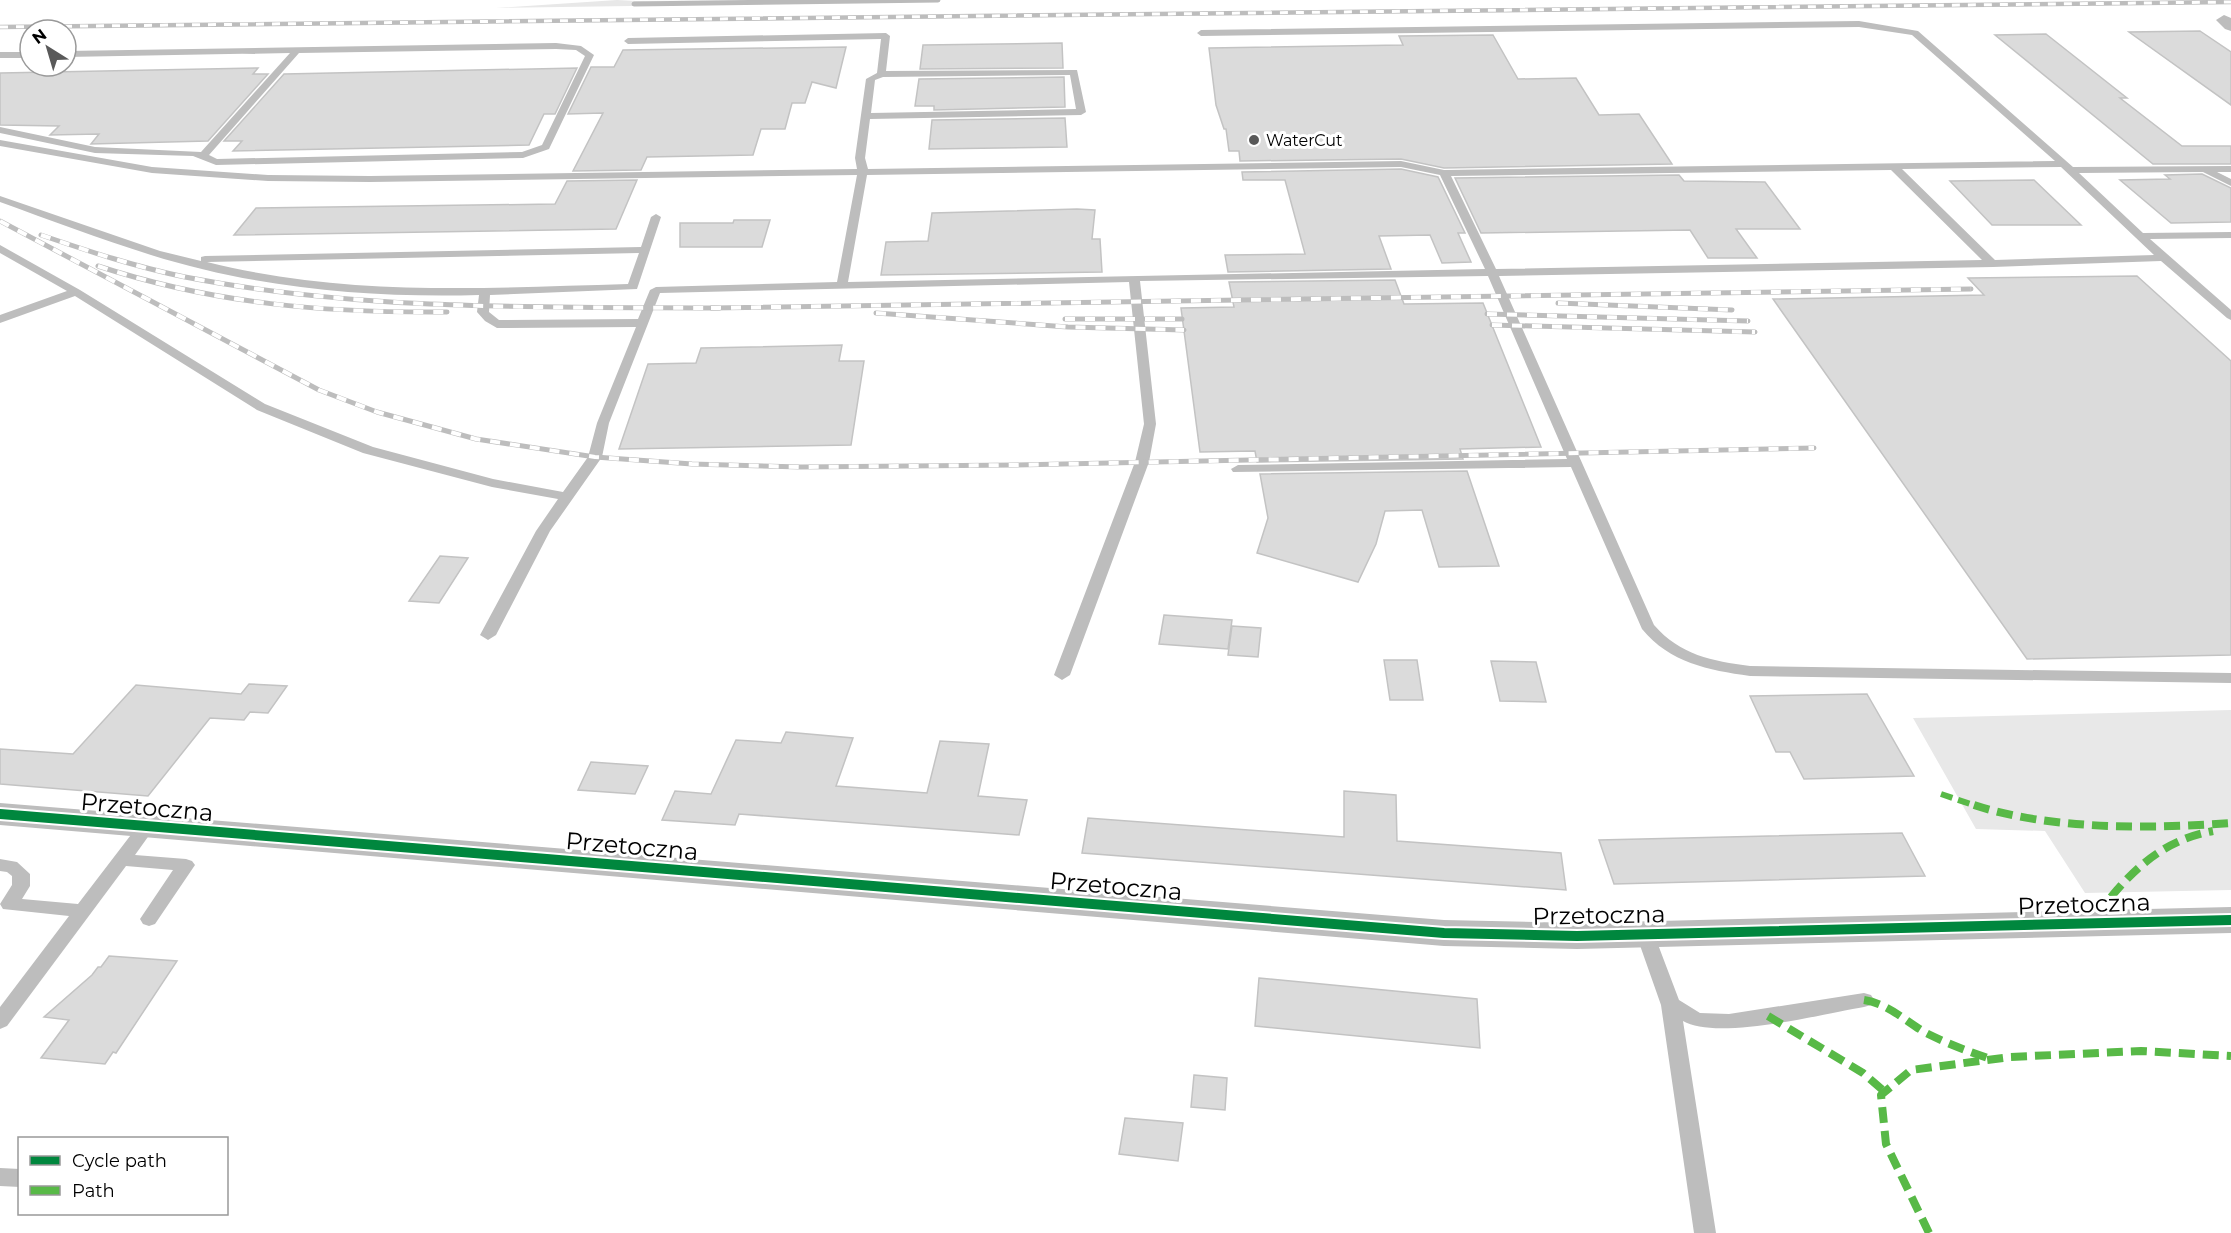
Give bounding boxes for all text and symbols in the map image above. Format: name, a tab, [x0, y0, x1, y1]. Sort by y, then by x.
north arrow	[18, 18, 78, 78]
text: N	[28, 25, 50, 48]
place label: WaterCut	[1266, 131, 1343, 150]
marker: WaterCut	[1247, 133, 1261, 147]
street label: Przetoczna	[79, 787, 215, 827]
street label: Przetoczna	[564, 826, 700, 866]
street label: Przetoczna	[1048, 866, 1184, 906]
street label: Przetoczna	[2017, 887, 2151, 921]
street label: Przetoczna	[1532, 899, 1666, 931]
legend	[18, 1137, 228, 1215]
text: Cycle path	[72, 1150, 167, 1172]
text: Path	[72, 1180, 115, 1202]

